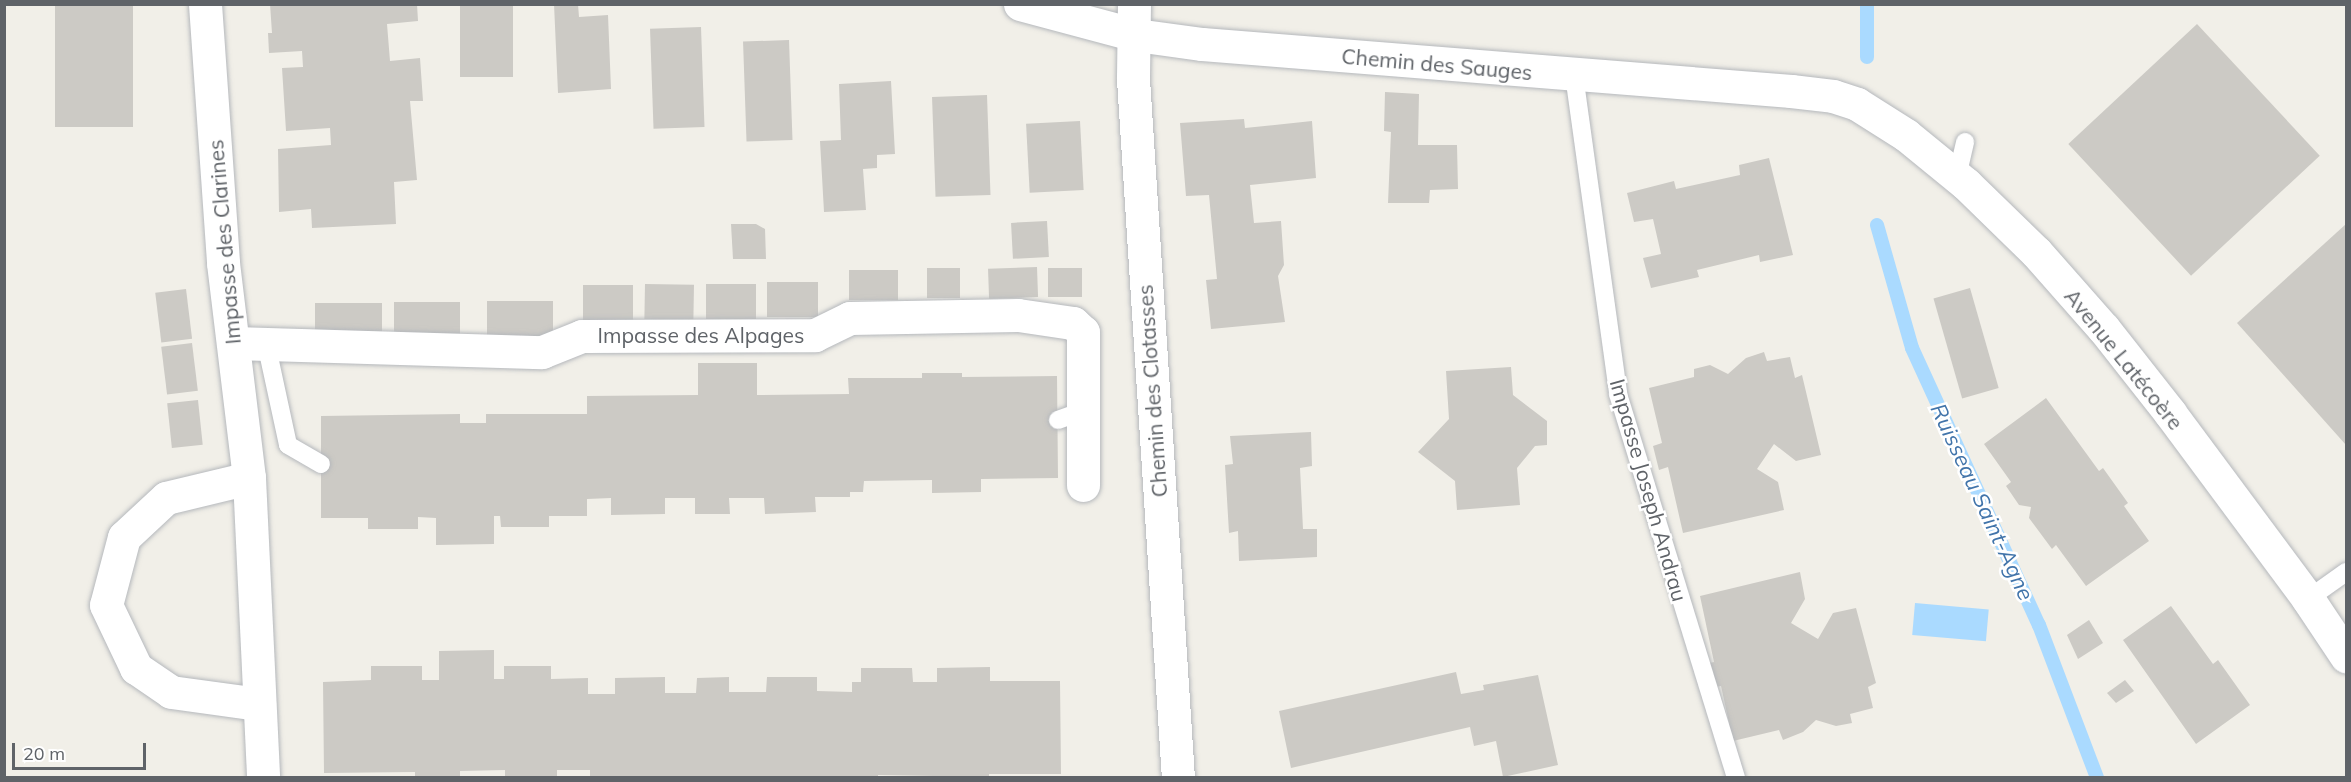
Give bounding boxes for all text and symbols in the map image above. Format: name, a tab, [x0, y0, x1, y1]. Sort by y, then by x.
street label: Chemin des Sauges	[1340, 43, 1534, 85]
street label: Impasse des Clarines	[202, 139, 246, 345]
street label: Chemin des Clotasses	[1132, 284, 1172, 498]
street label: Avenue Latécoère	[2060, 284, 2188, 434]
street label: Impasse des Alpages	[598, 322, 804, 348]
street label: Impasse Joseph Andrau	[1605, 376, 1693, 604]
water label: Ruisseau Saint-Agne	[1925, 399, 2039, 605]
scale bar	[15, 731, 148, 769]
text: 20 m	[23, 742, 65, 765]

